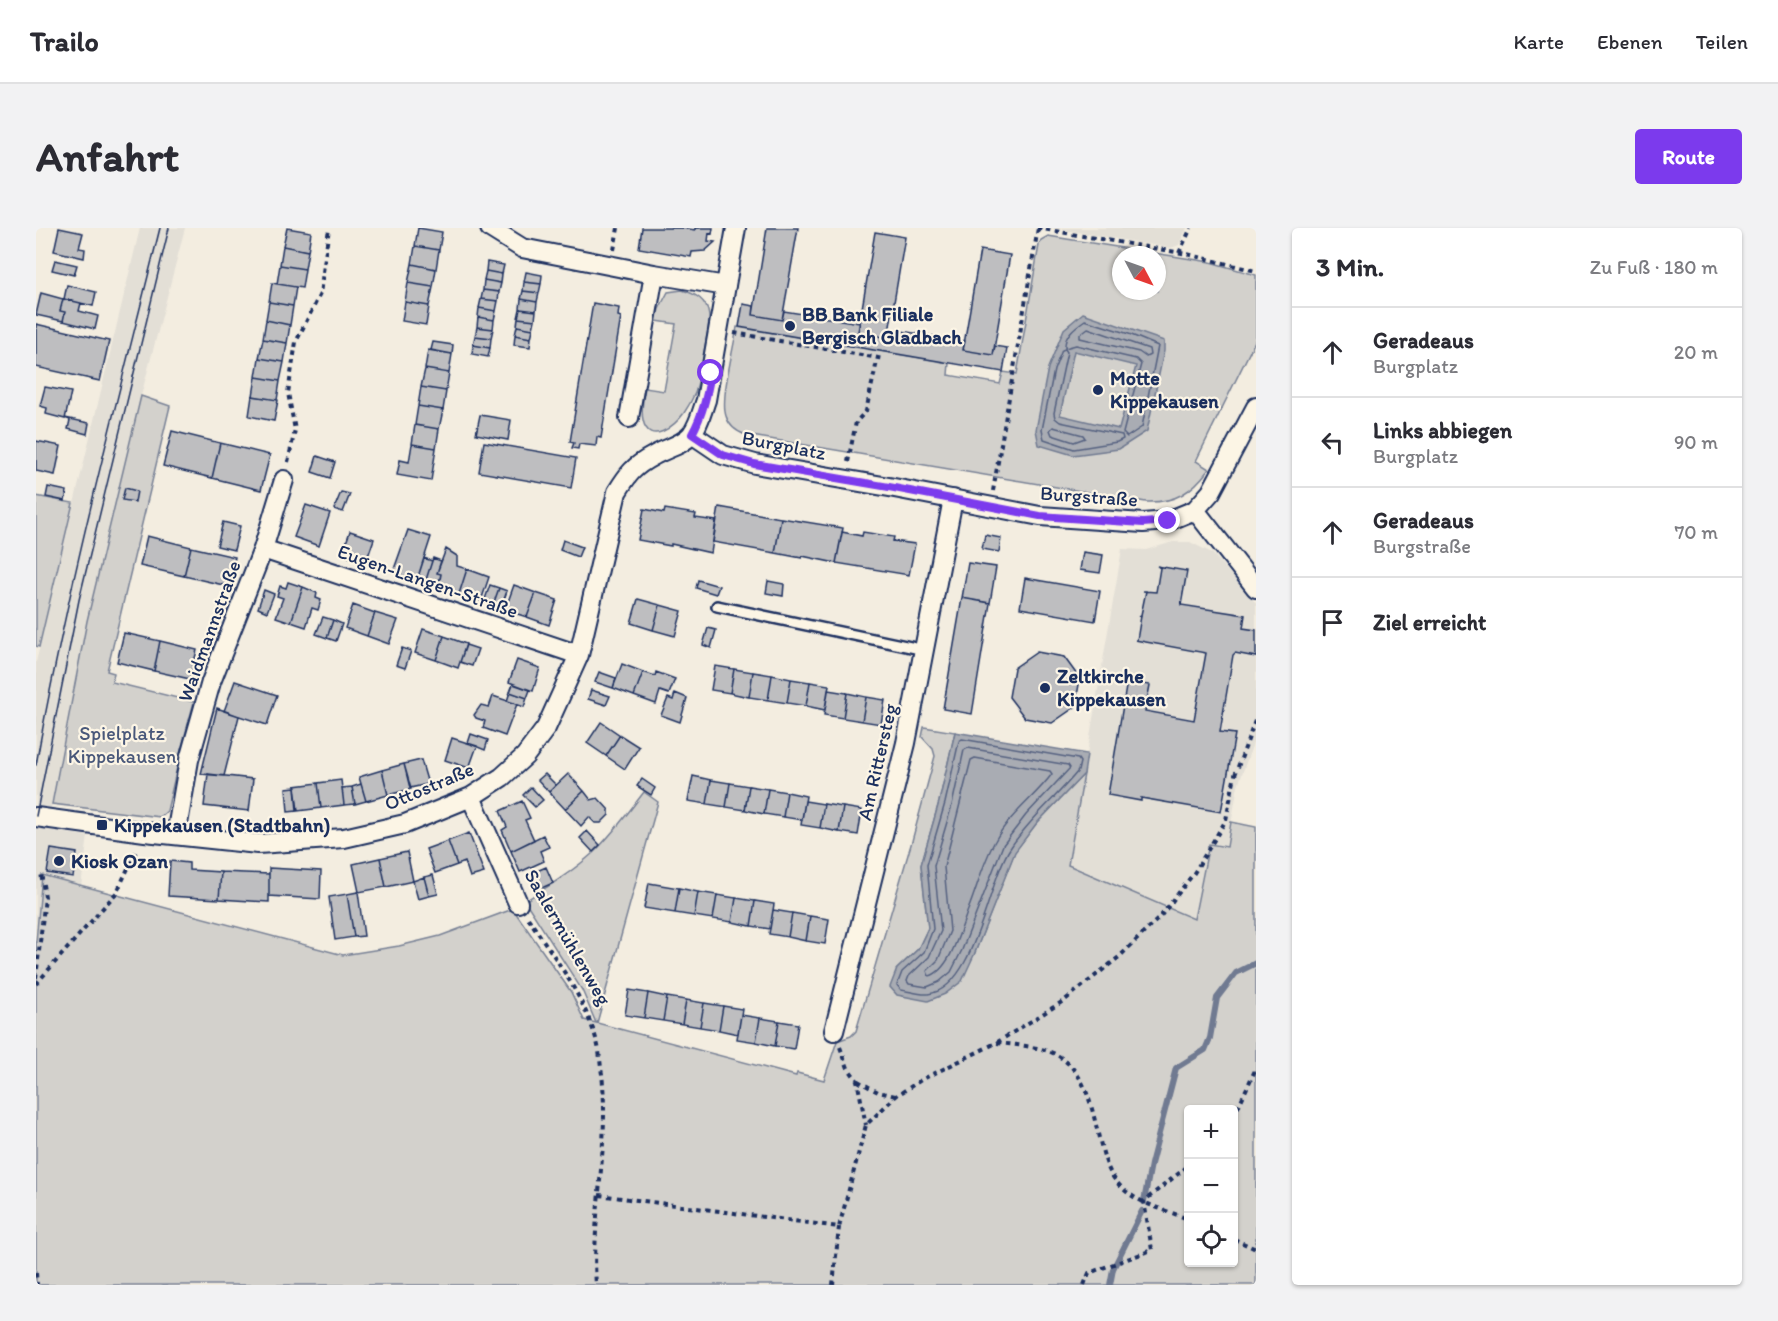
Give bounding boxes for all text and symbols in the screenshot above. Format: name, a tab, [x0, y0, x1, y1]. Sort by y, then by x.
text: Trailo	[30, 24, 99, 58]
text: Karte	[1514, 29, 1564, 54]
text: Ebenen	[1597, 29, 1663, 54]
text: Teilen	[1696, 29, 1748, 54]
button: Route	[1635, 129, 1742, 184]
text: Anfahrt	[36, 131, 179, 182]
north arrow	[1112, 246, 1166, 300]
text: 3 Min.	[1316, 251, 1384, 283]
text: Zu Fuß · 180 m	[1590, 255, 1718, 279]
place label: BB Bank Filiale Bergisch Gladbach	[802, 302, 962, 350]
marker: BB Bank Filiale Bergisch Gladbach	[783, 319, 797, 333]
text: Geradeaus	[1373, 327, 1474, 354]
icon: ahead	[1316, 336, 1349, 369]
text: 20 m	[1674, 340, 1718, 364]
text: Burgplatz	[1373, 354, 1458, 378]
route start	[697, 359, 723, 385]
place label: Motte Kippekausen	[1110, 366, 1219, 414]
marker: Motte Kippekausen	[1091, 383, 1105, 397]
text: Links abbiegen	[1373, 417, 1512, 444]
street label: Burgplatz	[740, 425, 829, 465]
icon: left	[1316, 426, 1349, 459]
text: 90 m	[1674, 430, 1718, 454]
text: Burgplatz	[1373, 444, 1458, 468]
street label: Burgstraße	[1039, 481, 1139, 511]
route end	[1154, 507, 1180, 533]
text: Geradeaus	[1373, 507, 1474, 534]
icon: ahead	[1316, 516, 1349, 549]
text: 70 m	[1674, 520, 1718, 544]
text: Burgstraße	[1373, 534, 1471, 558]
street label: Eugen-Langen-Straße	[335, 539, 521, 623]
street label: Waidmannstraße	[172, 557, 246, 705]
icon: arrive	[1316, 606, 1349, 639]
text: Ziel erreicht	[1373, 609, 1486, 636]
place label: Zeltkirche Kippekausen	[1057, 664, 1166, 712]
marker: Zeltkirche Kippekausen	[1038, 681, 1052, 695]
street label: Am Rittersteg	[852, 701, 902, 823]
park label: Spielplatz Kippekausen	[68, 721, 177, 768]
street label: Ottostraße	[381, 756, 477, 816]
place label: Kippekausen (Stadtbahn)	[114, 813, 330, 838]
marker: Kippekausen (Stadtbahn)	[95, 818, 109, 832]
place label: Kiosk Ozan	[71, 849, 169, 873]
marker: Kiosk Ozan	[52, 854, 66, 868]
street label: Saalermühlenweg	[519, 865, 617, 1010]
map controls	[1184, 1105, 1238, 1267]
button: +	[1184, 1105, 1238, 1159]
button: −	[1184, 1159, 1238, 1213]
button: locate	[1184, 1213, 1238, 1267]

